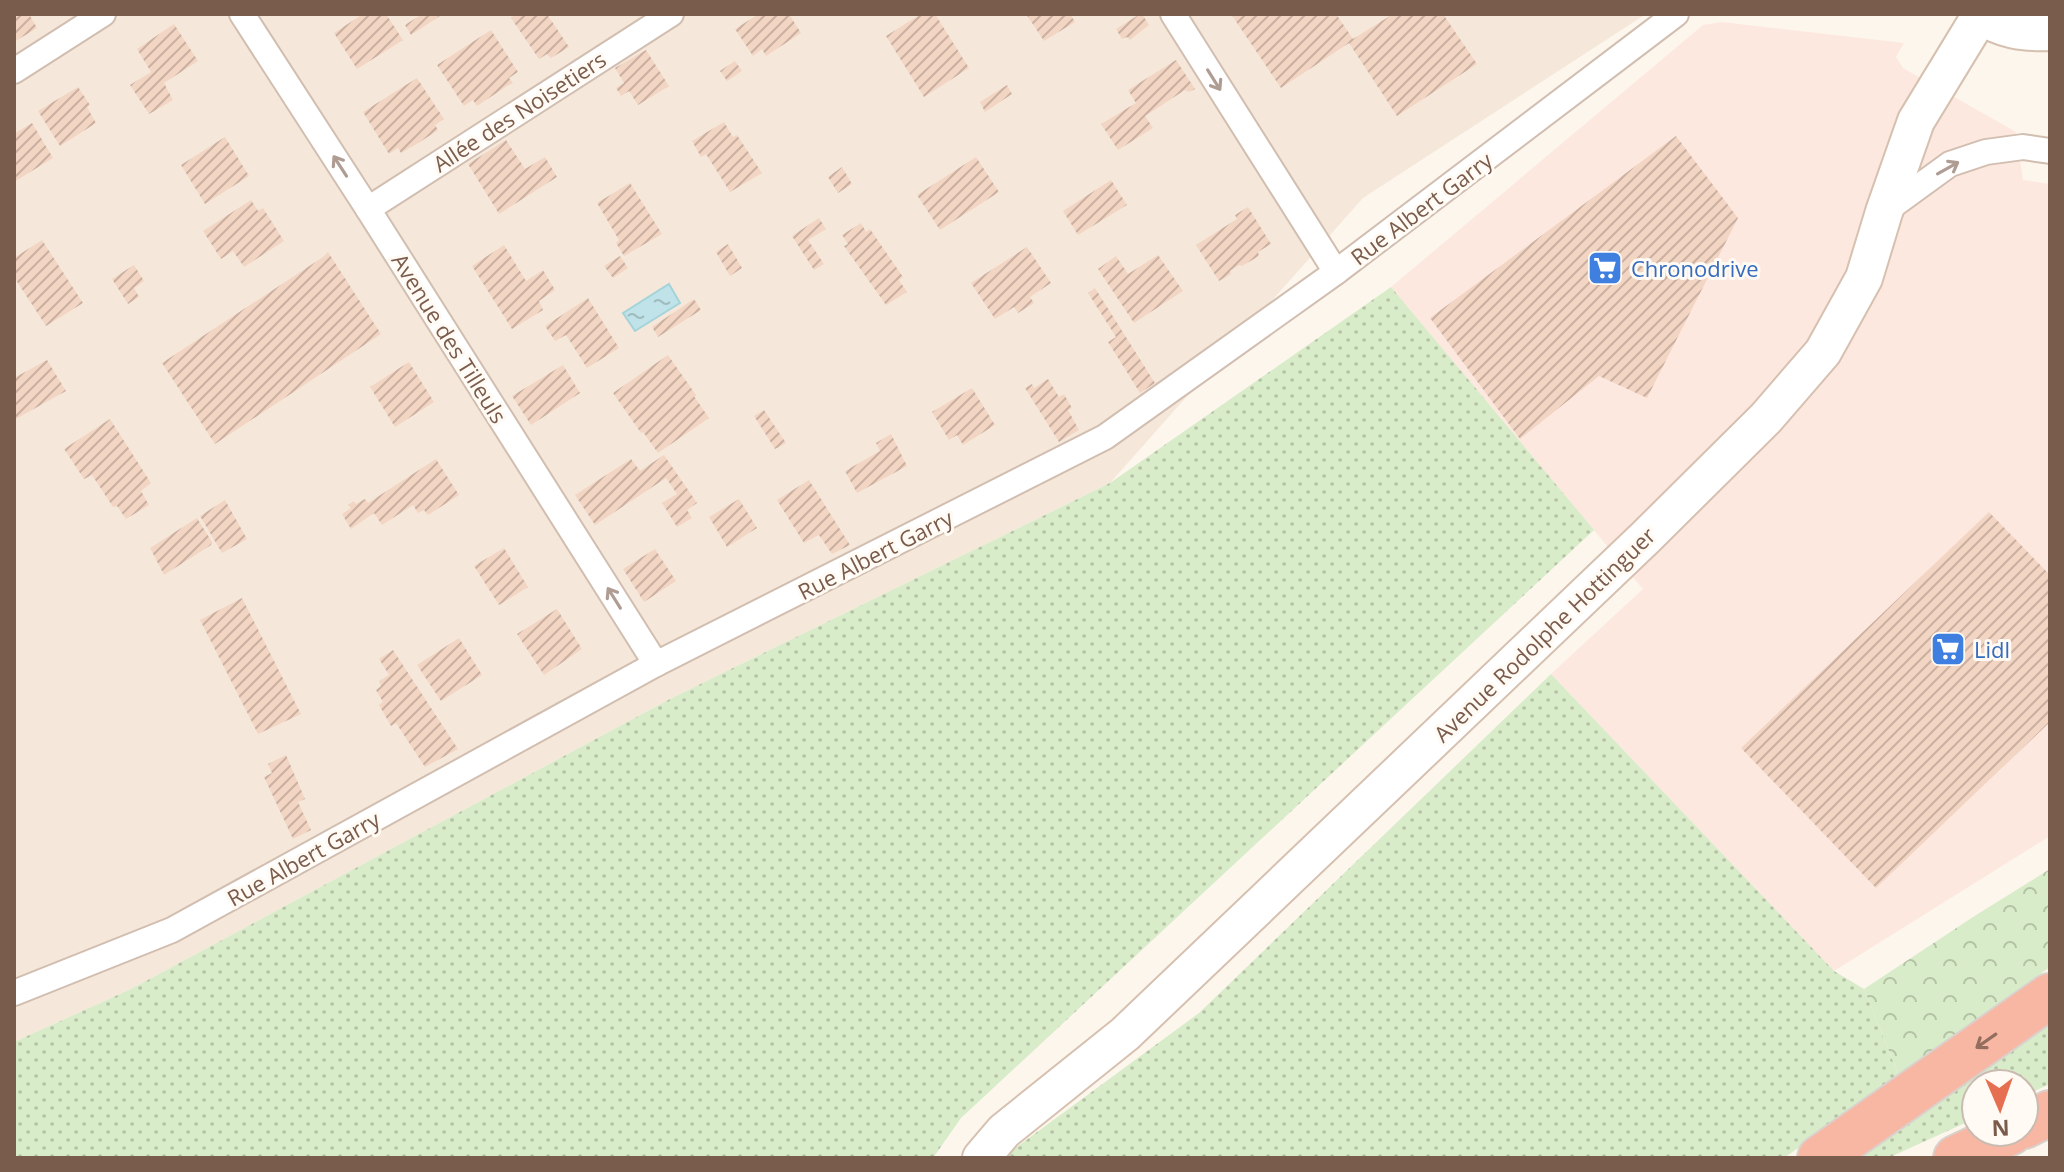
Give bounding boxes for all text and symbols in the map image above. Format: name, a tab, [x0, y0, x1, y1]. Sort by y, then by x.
street label: Allée des Noisetiers	[427, 44, 611, 178]
one-way arrow	[1207, 68, 1223, 91]
street label: Rue Albert Garry	[1344, 144, 1499, 271]
one-way arrow	[332, 155, 348, 178]
one-way arrow	[1936, 160, 1959, 176]
street label: Avenue des Tilleuls	[386, 247, 514, 429]
supermarket icon: Chronodrive	[1586, 249, 1624, 287]
place label: Chronodrive	[1631, 253, 1759, 283]
street label: Rue Albert Garry	[792, 502, 958, 606]
street label: Avenue Rodolphe Hottinguer	[1427, 520, 1661, 748]
one-way arrow	[606, 587, 622, 610]
supermarket icon: Lidl	[1929, 630, 1967, 668]
place label: Lidl	[1974, 634, 2010, 664]
street label: Rue Albert Garry	[221, 803, 386, 912]
one-way arrow	[1976, 1033, 1998, 1049]
north arrow	[1960, 1068, 2040, 1148]
text: N	[1991, 1114, 2010, 1144]

